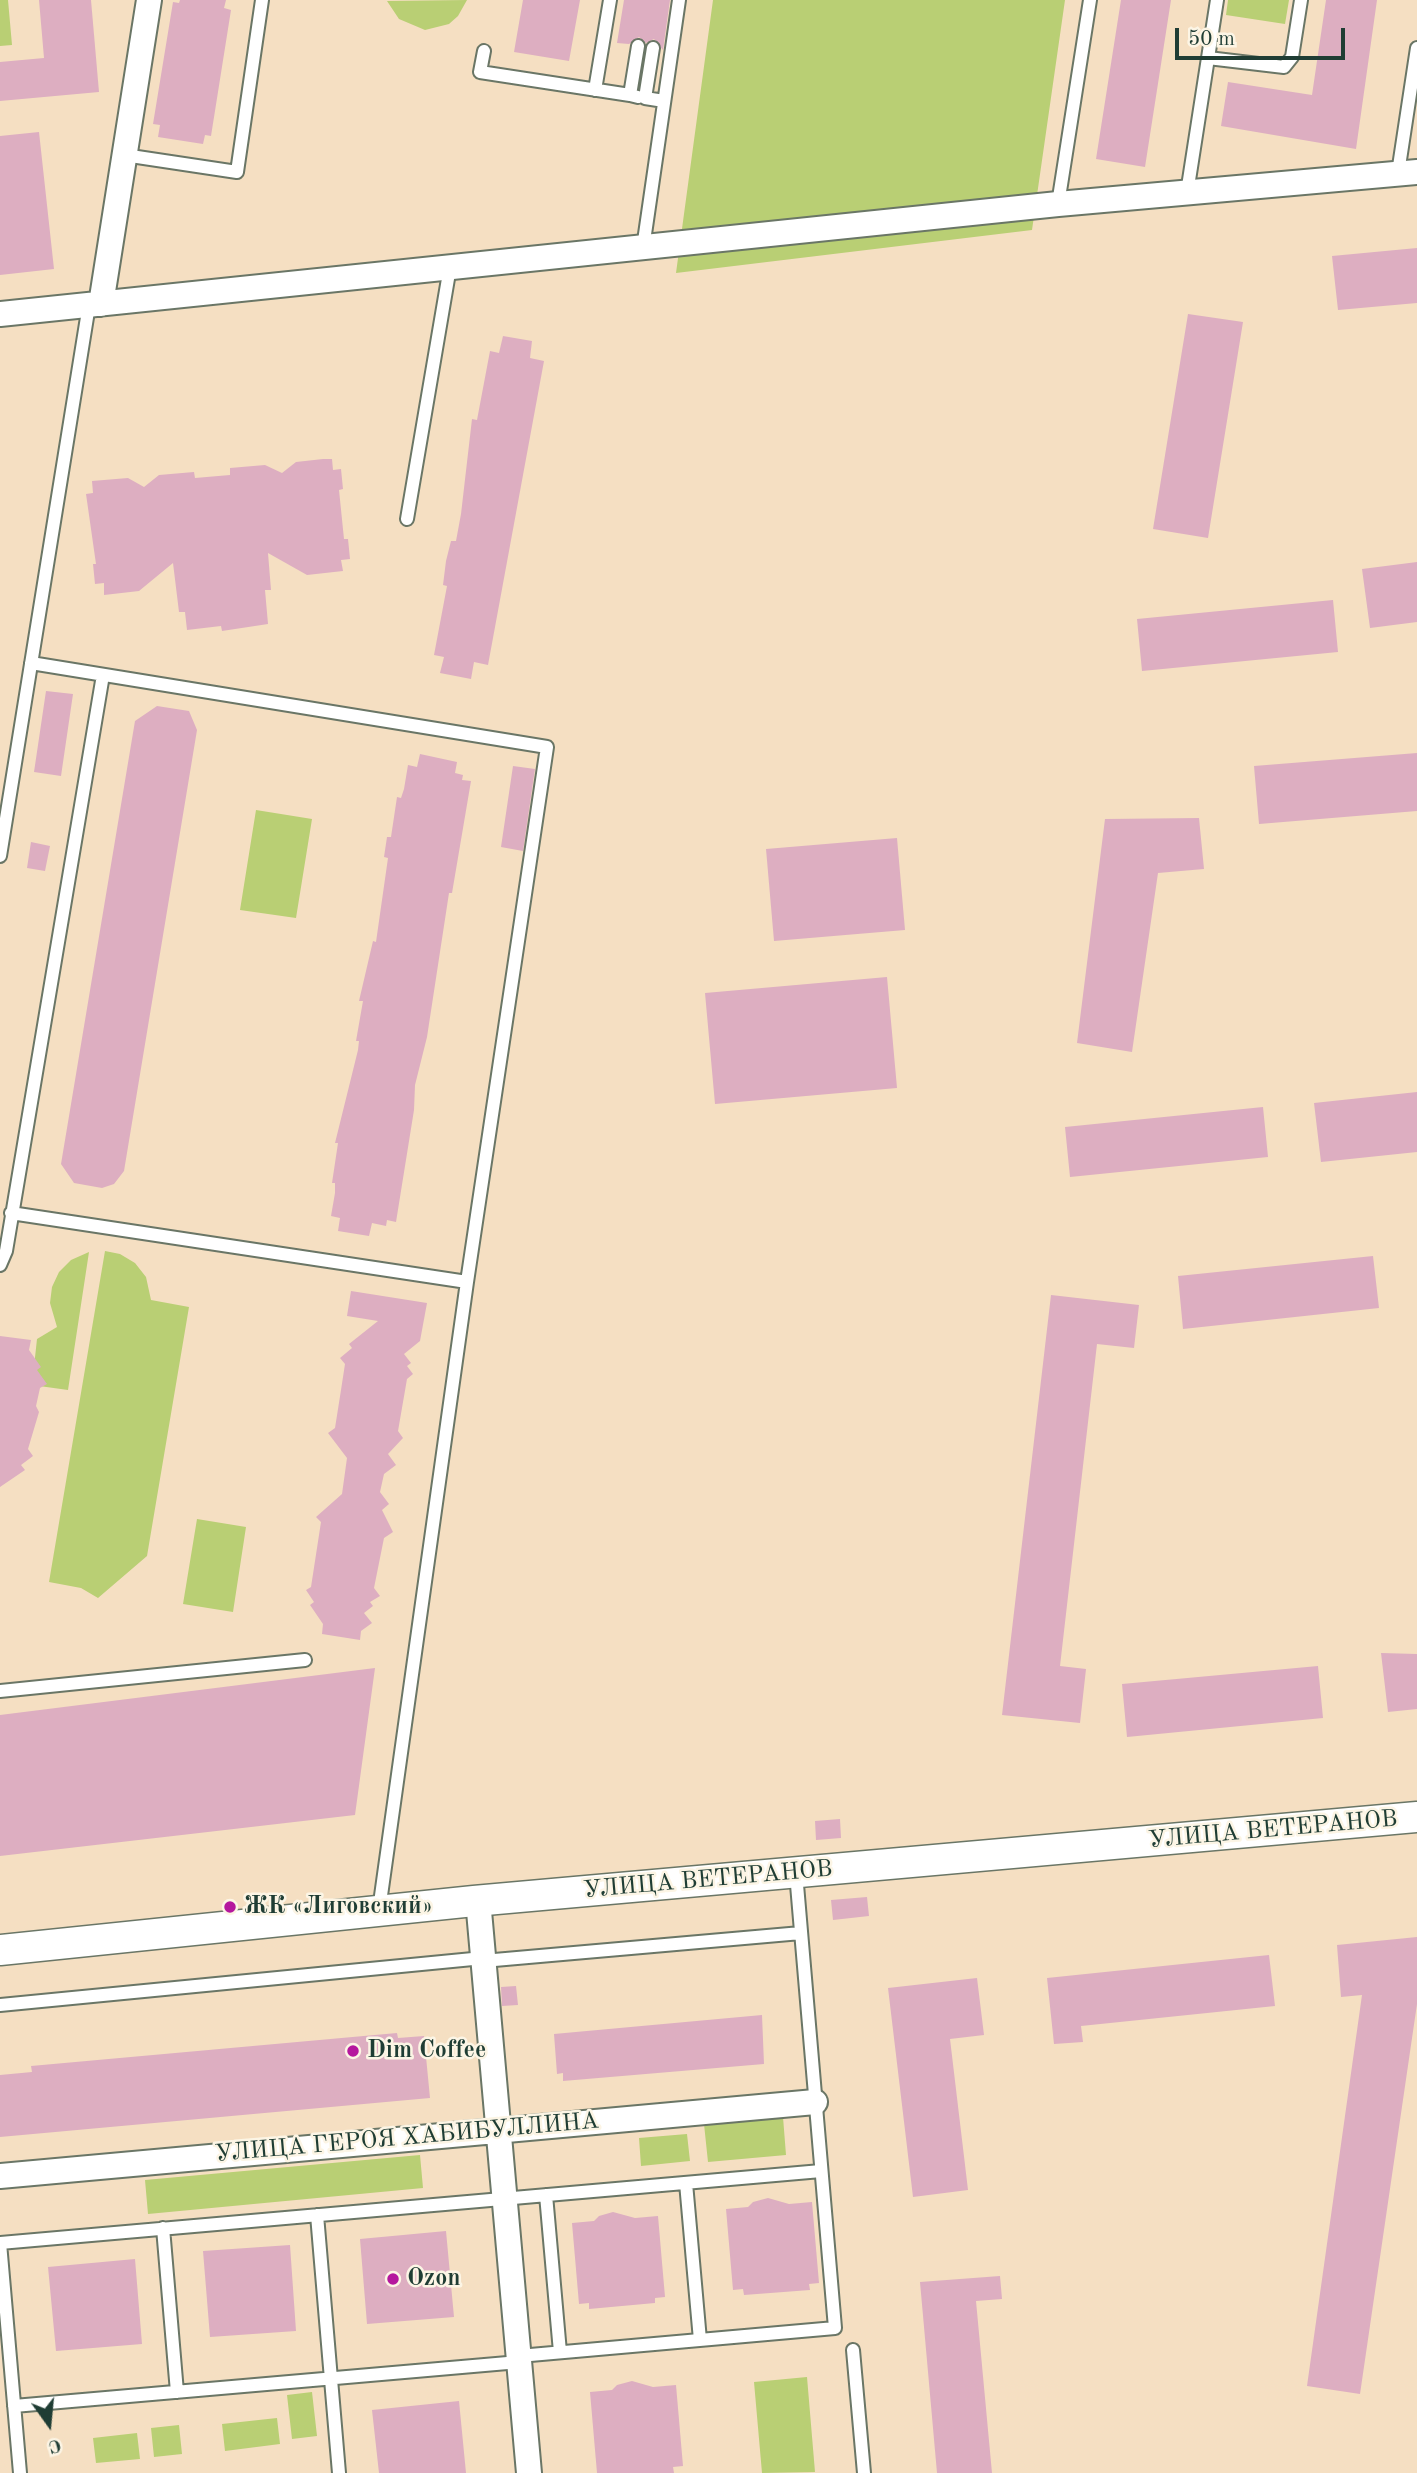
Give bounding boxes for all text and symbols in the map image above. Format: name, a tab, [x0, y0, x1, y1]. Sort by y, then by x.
scale bar	[1179, 14, 1349, 58]
text: 50 m	[1188, 29, 1235, 50]
street label: УЛИЦА ВЕТЕРАНОВ	[1147, 1805, 1399, 1855]
street label: УЛИЦА ВЕТЕРАНОВ	[582, 1855, 834, 1905]
place label: ЖК «Лиговский»	[244, 1893, 433, 1921]
marker: ЖК «Лиговский»	[222, 1899, 238, 1915]
place label: Dim Coffee	[367, 2037, 486, 2065]
marker: Dim Coffee	[345, 2043, 361, 2059]
street label: УЛИЦА ГЕРОЯ ХАБИБУЛЛИНА	[214, 2107, 600, 2169]
place label: Ozon	[407, 2265, 461, 2293]
marker: Ozon	[385, 2271, 401, 2287]
north arrow	[14, 2389, 84, 2459]
text: С	[46, 2434, 63, 2456]

